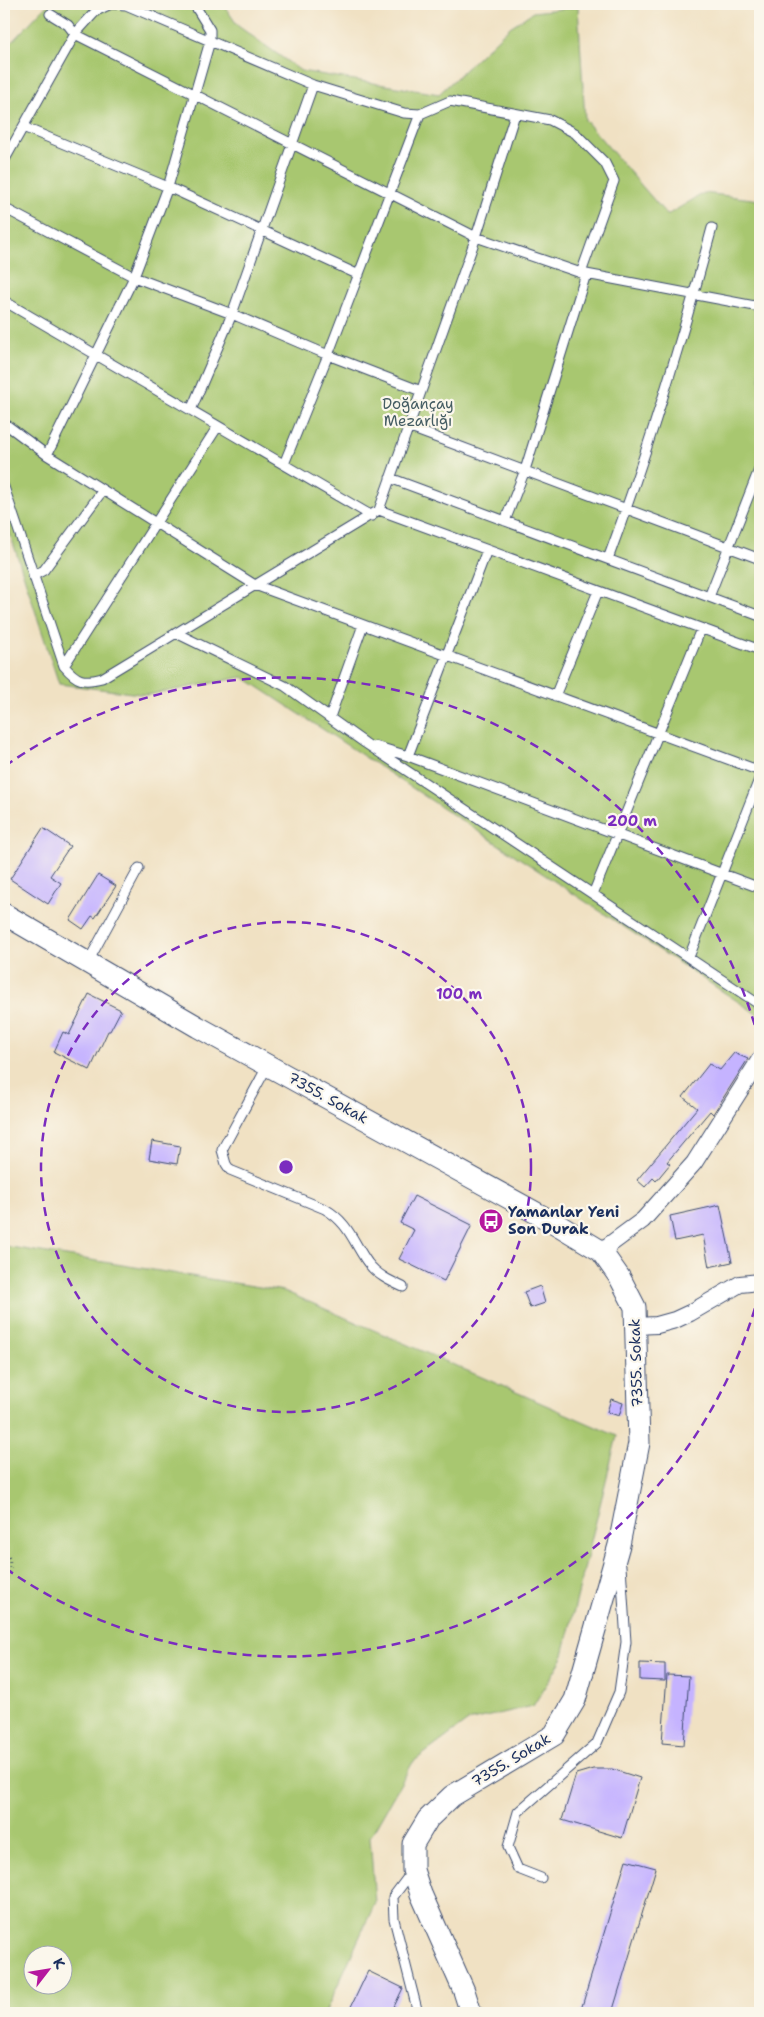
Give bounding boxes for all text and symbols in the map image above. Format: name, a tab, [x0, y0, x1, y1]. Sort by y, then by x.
park label: Doğançay Mezarlığı	[382, 394, 454, 431]
text: 200 m	[607, 811, 657, 831]
text: 100 m	[436, 984, 482, 1004]
street label: 7355. Sokak	[284, 1068, 372, 1128]
centre of rings	[277, 1158, 295, 1176]
place label: Yamanlar Yeni Son Durak	[508, 1202, 619, 1239]
bus stop icon: Yamanlar Yeni Son Durak	[478, 1208, 504, 1234]
street label: 7355. Sokak	[624, 1318, 648, 1408]
street label: 7355. Sokak	[468, 1729, 554, 1791]
north arrow	[22, 1944, 72, 1994]
text: K	[49, 1955, 70, 1972]

